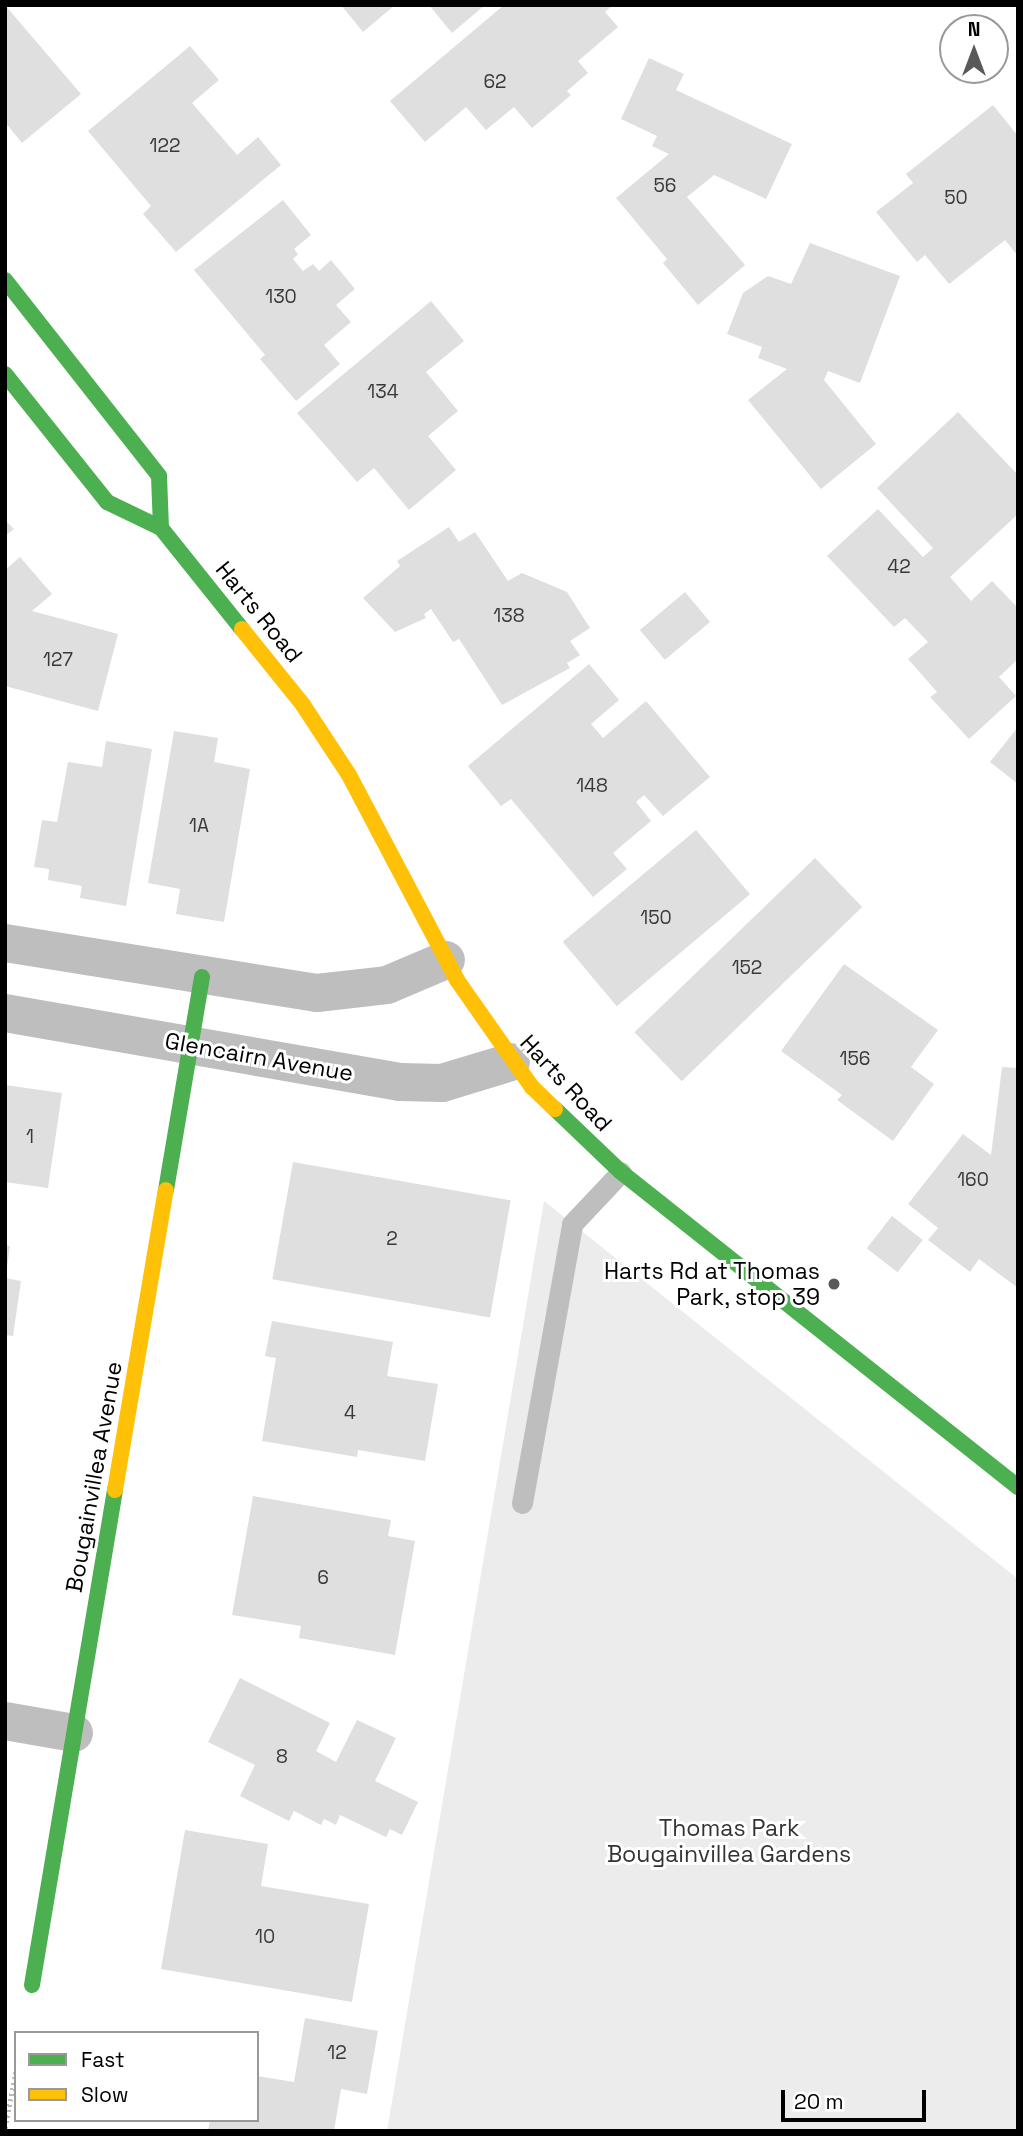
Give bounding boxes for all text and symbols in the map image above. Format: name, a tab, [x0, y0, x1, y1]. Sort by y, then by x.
north arrow	[939, 14, 1009, 84]
text: N	[968, 17, 980, 42]
house number: 62	[483, 71, 507, 93]
house number: 122	[150, 135, 180, 157]
house number: 56	[653, 175, 677, 197]
house number: 50	[944, 187, 968, 209]
house number: 130	[265, 286, 297, 308]
house number: 134	[367, 381, 399, 403]
street label: Harts Road	[210, 556, 308, 668]
house number: 42	[887, 556, 911, 578]
house number: 138	[493, 605, 525, 627]
house number: 127	[43, 649, 73, 671]
house number: 148	[576, 775, 608, 797]
house number: 1A	[189, 815, 209, 837]
house number: 150	[640, 907, 672, 929]
house number: 152	[732, 957, 762, 979]
street label: Glencairn Avenue	[163, 1027, 355, 1087]
street label: Harts Road	[514, 1029, 618, 1137]
house number: 156	[840, 1048, 870, 1070]
house number: 1	[26, 1126, 34, 1148]
house number: 160	[957, 1169, 989, 1191]
house number: 2	[386, 1228, 398, 1250]
place label: Harts Rd at Thomas Park, stop 39	[603, 1257, 820, 1311]
marker: Harts Rd at Thomas Park, stop 39	[826, 1276, 842, 1292]
street label: Bougainvillea Avenue	[60, 1359, 128, 1595]
house number: 4	[344, 1402, 356, 1424]
house number: 6	[317, 1567, 329, 1589]
house number: 8	[276, 1746, 288, 1768]
park label: Thomas Park Bougainvillea Gardens	[607, 1814, 851, 1868]
house number: 10	[255, 1926, 275, 1948]
legend	[14, 2031, 259, 2122]
house number: 12	[327, 2042, 347, 2064]
text: Fast	[81, 2046, 125, 2073]
scale bar	[785, 2076, 930, 2120]
text: Slow	[81, 2081, 129, 2108]
text: 20 m	[794, 2088, 844, 2115]

